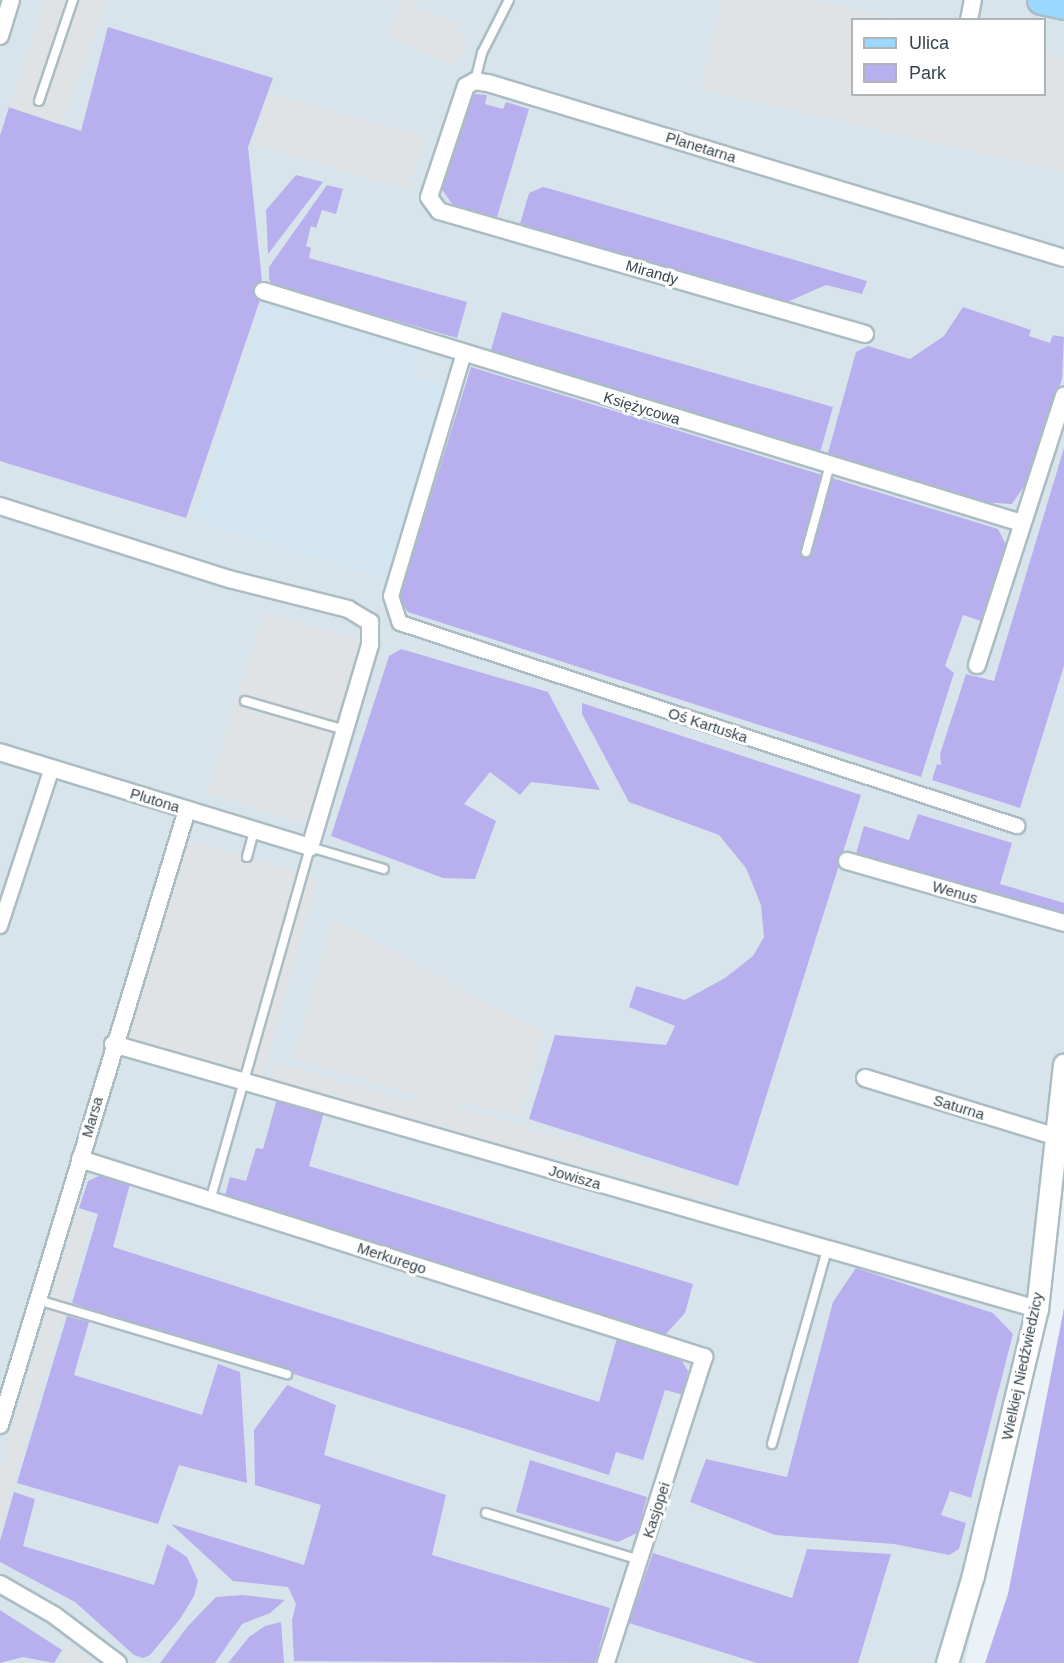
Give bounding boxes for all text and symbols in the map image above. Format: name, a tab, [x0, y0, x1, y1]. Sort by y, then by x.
legend	[851, 18, 1046, 96]
text: Ulica	[909, 33, 949, 53]
text: Park	[909, 63, 946, 83]
street label: Planetarna	[664, 128, 738, 166]
street label: Mirandy	[624, 256, 680, 288]
street label: Księżycowa	[602, 388, 682, 428]
street label: Oś Kartuska	[666, 704, 750, 746]
street label: Plutona	[128, 784, 182, 816]
street label: Wenus	[930, 877, 980, 907]
street label: Saturna	[931, 1091, 987, 1123]
street label: Marsa	[78, 1094, 106, 1140]
street label: Jowisza	[547, 1161, 603, 1193]
street label: Merkurego	[355, 1238, 429, 1278]
street label: Wielkiej Niedźwiedzicy	[998, 1290, 1046, 1442]
street label: Kasjopei	[639, 1480, 673, 1540]

